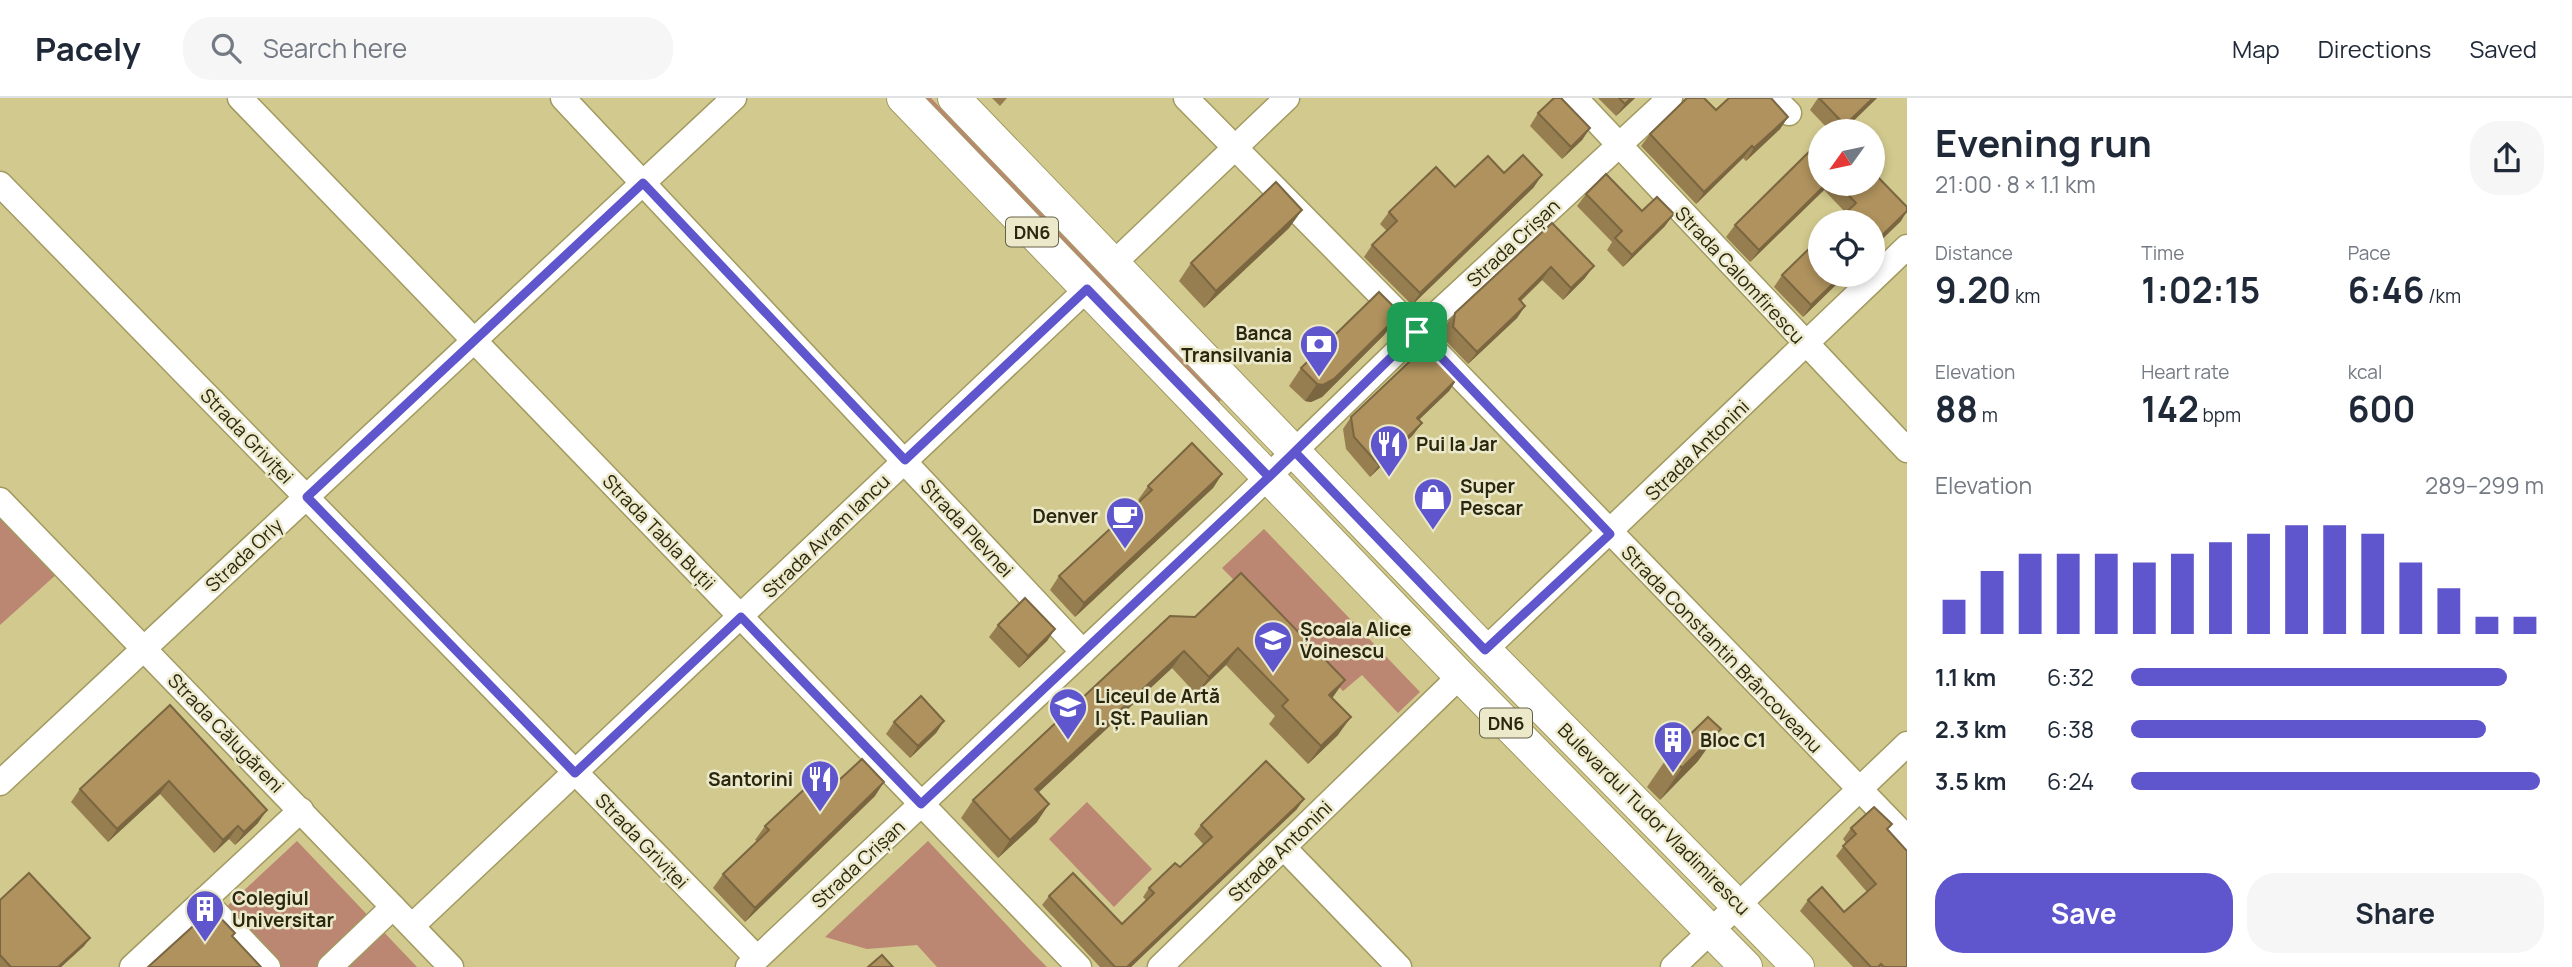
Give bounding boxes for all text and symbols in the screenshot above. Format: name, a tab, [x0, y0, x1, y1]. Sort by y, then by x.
search box	[183, 17, 673, 80]
text: Pacely	[35, 26, 141, 71]
icon: search	[207, 29, 245, 67]
text: Search here	[263, 30, 407, 66]
text: Map	[2232, 32, 2280, 65]
text: Directions	[2318, 32, 2431, 65]
text: Saved	[2469, 32, 2537, 65]
text: Evening run	[1935, 116, 2152, 168]
north arrow	[1808, 119, 1885, 196]
map controls	[1808, 119, 1885, 287]
button: share	[2470, 121, 2544, 195]
text: 21:00 · 8 × 1.1 km	[1935, 168, 2096, 200]
street label: Strada Crișan	[1461, 193, 1565, 293]
street label: Strada Calomfirescu	[1669, 201, 1811, 349]
button: locate	[1808, 210, 1885, 287]
road number: DN6	[1006, 217, 1058, 246]
text: Distance	[1935, 240, 2013, 266]
text: Time	[2141, 240, 2184, 266]
text: Pace	[2348, 240, 2391, 266]
text: 9.20	[1935, 266, 2011, 314]
text: 1:02:15	[2141, 266, 2260, 314]
text: 6:46	[2348, 266, 2424, 314]
text: km	[2011, 283, 2040, 309]
text: /km	[2424, 283, 2461, 309]
pin	[1387, 302, 1447, 362]
icon: arrive	[1398, 313, 1436, 351]
place label: Banca Transilvania	[1181, 320, 1292, 368]
bank icon: Banca Transilvania	[1298, 323, 1340, 378]
text: Elevation	[1935, 359, 2015, 385]
text: Heart rate	[2141, 359, 2229, 385]
text: kcal	[2348, 359, 2382, 385]
street label: Strada Griviței	[195, 383, 299, 489]
text: 88	[1935, 385, 1978, 433]
text: 142	[2141, 385, 2199, 433]
text: 600	[2348, 385, 2415, 433]
street label: Strada Antonini	[1639, 394, 1755, 506]
text: m	[1978, 402, 1998, 428]
text: bpm	[2199, 402, 2241, 428]
restaurant icon: Pui la Jar	[1368, 423, 1410, 478]
place label: Pui la Jar	[1416, 431, 1498, 457]
street label: Strada Tabla Buții	[597, 468, 721, 596]
street label: Strada Avram Iancu	[757, 468, 895, 604]
text: Elevation	[1935, 469, 2032, 501]
text: 289–299 m	[2425, 469, 2544, 501]
street label: Strada Plevnei	[915, 473, 1019, 583]
place label: Super Pescar	[1460, 473, 1523, 521]
shop icon: Super Pescar	[1412, 476, 1454, 531]
cafe icon: Denver	[1104, 495, 1146, 550]
place label: Denver	[1033, 503, 1098, 529]
street label: Strada Orly	[200, 512, 288, 598]
street label: Strada Constantin Brâncoveanu	[1616, 540, 1828, 758]
place label: Școala Alice Voinescu	[1300, 616, 1411, 664]
school or university icon: Școala Alice Voinescu	[1252, 619, 1294, 674]
text: 1.1 km	[1935, 661, 1996, 693]
text: 6:32	[2047, 661, 2094, 693]
street label: Strada Călugăreni	[162, 668, 290, 798]
place label: Liceul de Artă I. Șt. Paulian	[1095, 683, 1220, 731]
school or university icon: Liceul de Artă I. Șt. Paulian	[1047, 686, 1089, 741]
road number: DN6	[1480, 708, 1532, 738]
text: 2.3 km	[1935, 713, 2007, 745]
text: 6:38	[2047, 713, 2094, 745]
street label: Bulevardul Tudor Vladimirescu	[1552, 717, 1756, 921]
building icon: Bloc C1	[1652, 719, 1694, 774]
place label: Bloc C1	[1700, 727, 1766, 753]
restaurant icon: Santorini	[799, 758, 841, 813]
text: 3.5 km	[1935, 765, 2006, 797]
text: 6:24	[2047, 765, 2094, 797]
place label: Santorini	[708, 766, 793, 792]
street label: Strada Griviței	[590, 788, 694, 894]
street label: Strada Antonini	[1222, 795, 1338, 907]
street label: Strada Crișan	[806, 814, 910, 914]
button: Save	[1935, 873, 2233, 953]
button: Share	[2247, 873, 2544, 953]
place label: Colegiul Universitar	[232, 885, 334, 933]
building icon: Colegiul Universitar	[184, 888, 226, 943]

